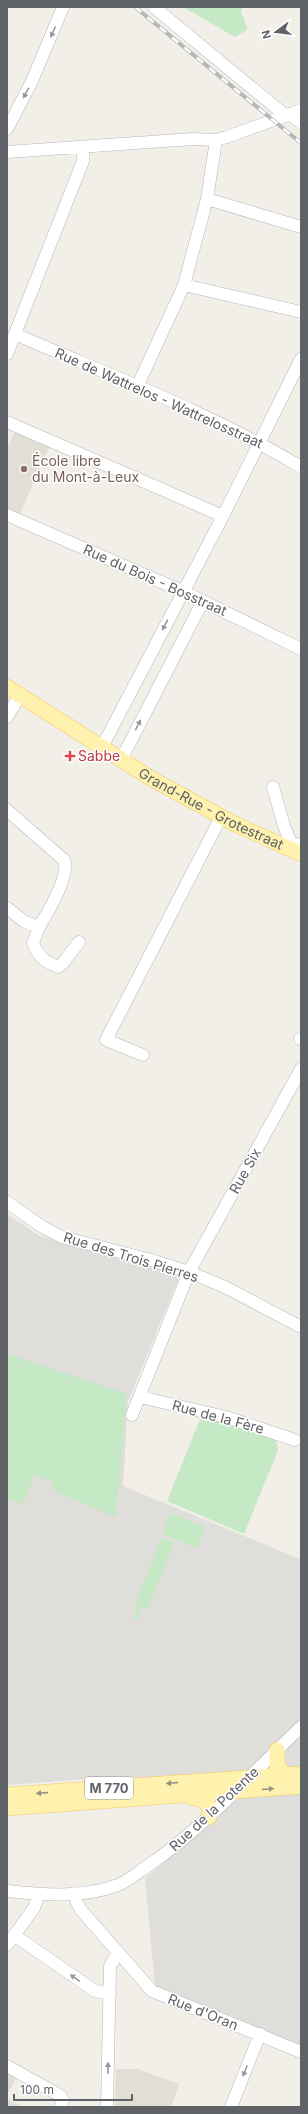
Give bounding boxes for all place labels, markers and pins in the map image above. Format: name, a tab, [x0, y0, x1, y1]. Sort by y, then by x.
place label: École libre du Mont-à-Leux	[32, 452, 140, 485]
marker: École libre du Mont-à-Leux	[19, 464, 29, 474]
place label: Sabbe	[78, 747, 120, 764]
marker: Sabbe	[65, 751, 75, 761]

